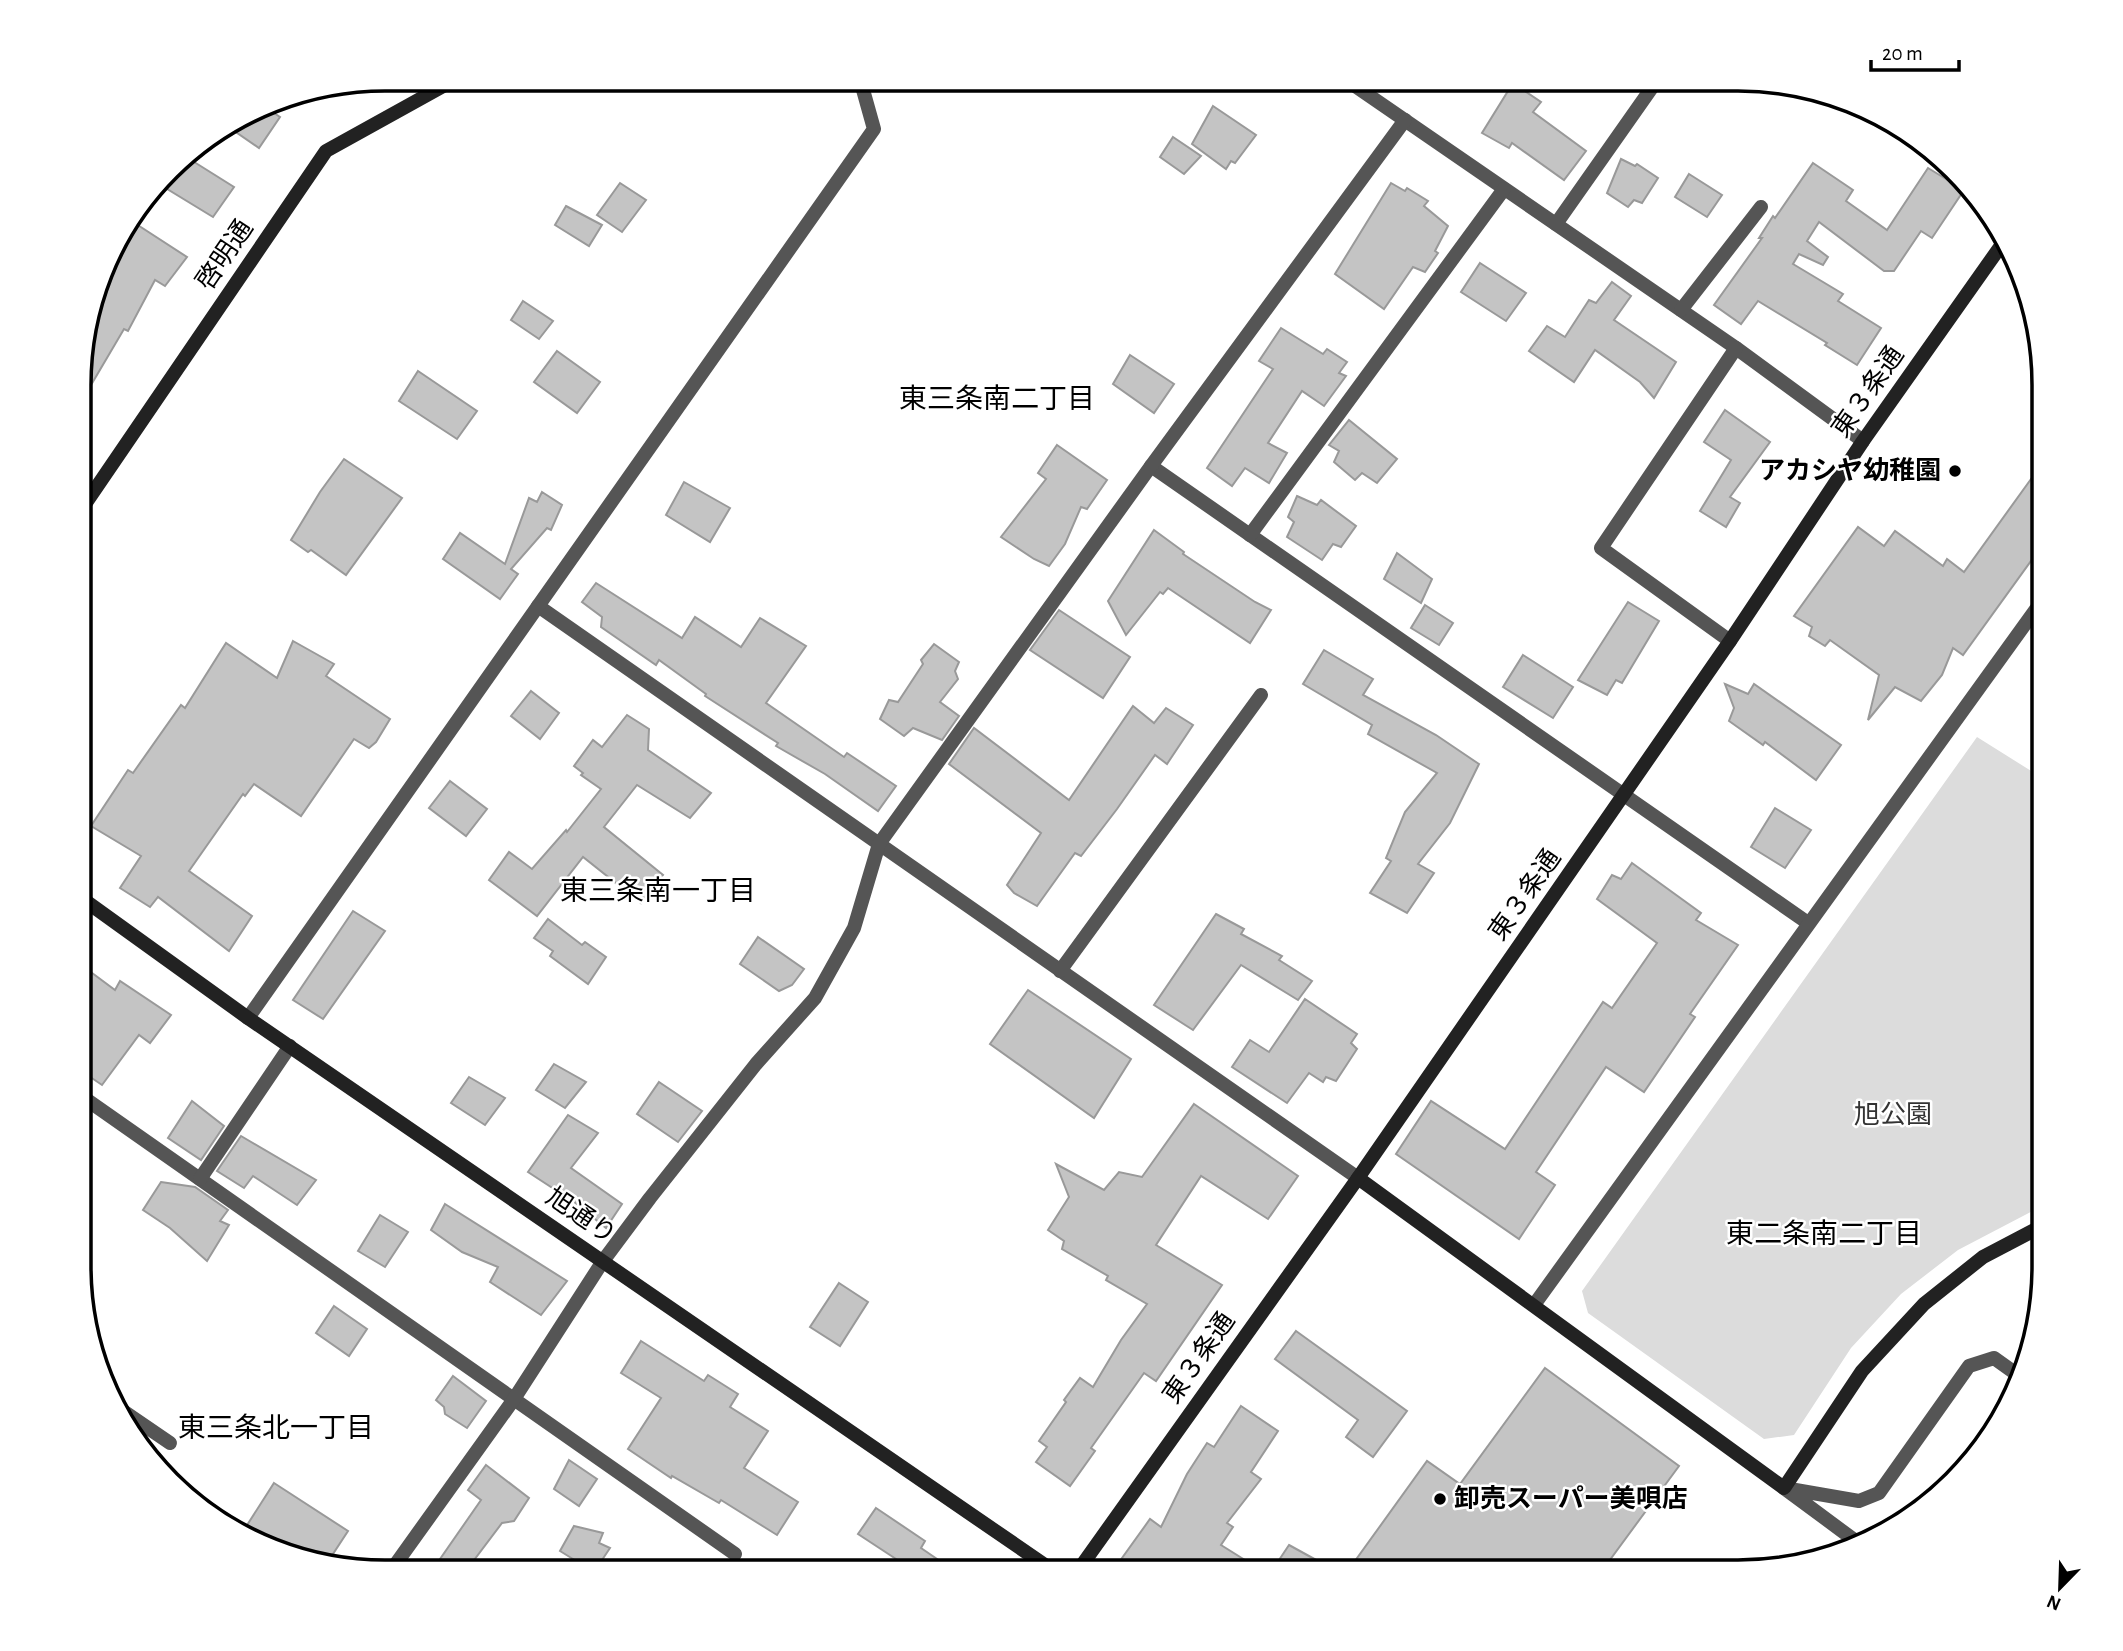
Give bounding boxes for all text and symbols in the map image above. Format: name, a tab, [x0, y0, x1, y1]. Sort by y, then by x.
scale bar	[1871, 28, 1958, 72]
text: 20 m	[1882, 43, 1923, 64]
street label: 啓明通	[192, 215, 258, 295]
street label: 東３条通	[1826, 341, 1908, 442]
district label: 東三条南二丁目	[899, 384, 1095, 414]
place label: アカシヤ幼稚園	[1759, 456, 1941, 484]
marker: アカシヤ幼稚園	[1947, 463, 1963, 479]
street label: 東３条通	[1483, 844, 1565, 945]
district label: 東三条南一丁目	[560, 876, 756, 906]
park label: 旭公園	[1854, 1100, 1932, 1128]
street label: 旭通り	[541, 1182, 622, 1249]
district label: 東二条南二丁目	[1726, 1219, 1922, 1249]
street label: 東３条通	[1157, 1307, 1239, 1408]
district label: 東三条北一丁目	[178, 1413, 374, 1443]
place label: 卸売スーパー美唄店	[1454, 1484, 1688, 1512]
marker: 卸売スーパー美唄店	[1432, 1491, 1448, 1507]
north arrow	[2025, 1553, 2095, 1623]
text: N	[2044, 1591, 2064, 1614]

